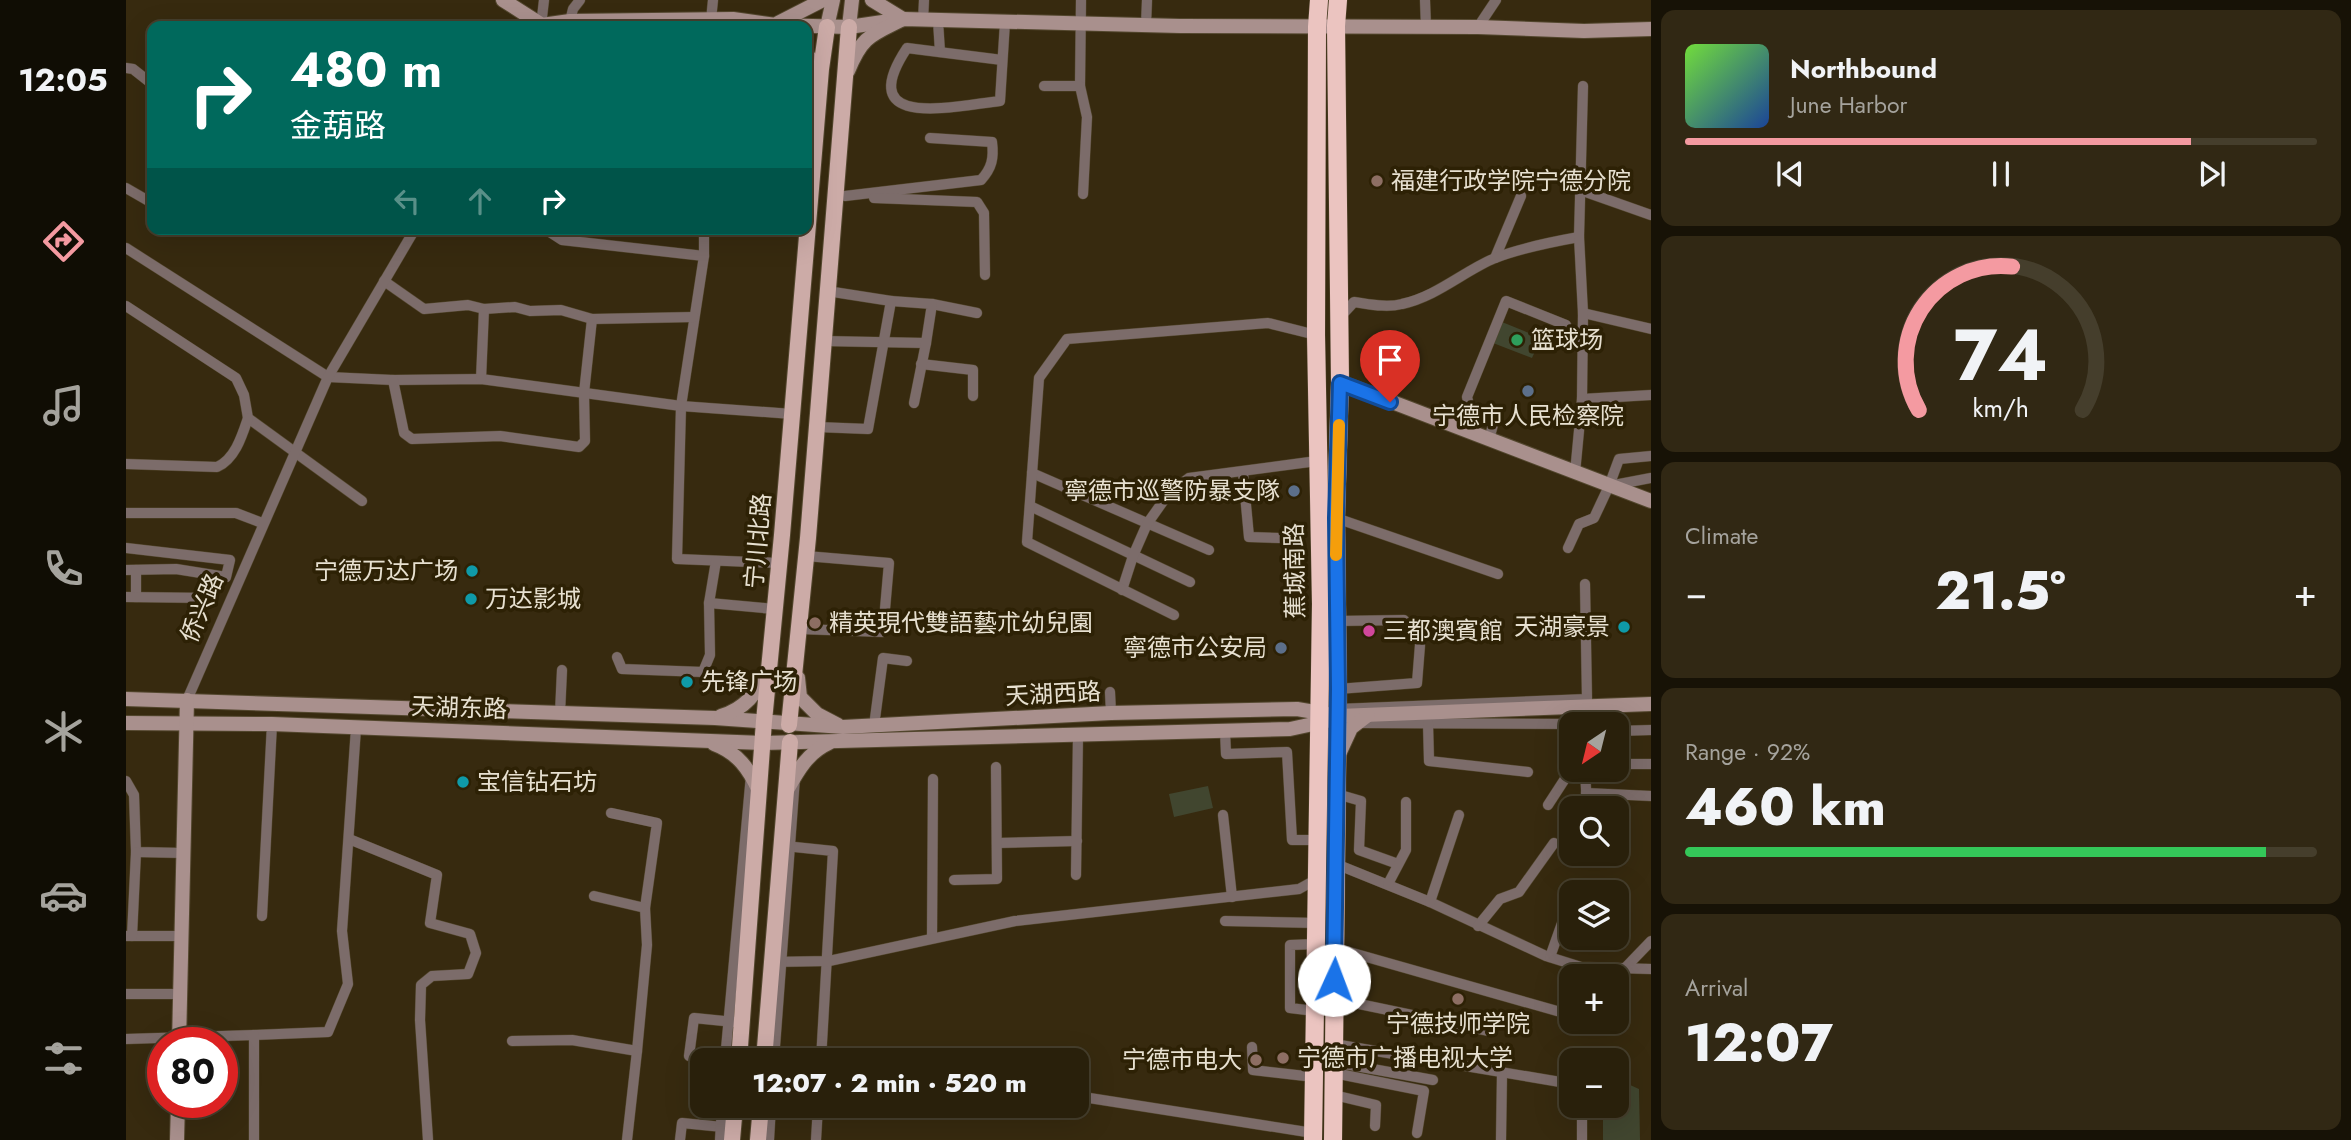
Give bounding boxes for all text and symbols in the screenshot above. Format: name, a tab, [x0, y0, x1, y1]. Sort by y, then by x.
text: 480 m	[290, 35, 442, 105]
icon: right	[175, 49, 266, 140]
text: Northbound	[1790, 50, 1937, 88]
text: 12:05	[18, 57, 108, 103]
text: June Harbor	[1790, 88, 1907, 122]
text: 金葫路	[290, 103, 386, 149]
icon: previous	[1771, 155, 1809, 193]
icon: pause	[1982, 155, 2020, 193]
icon: next	[2193, 155, 2231, 193]
place label: 福建行政学院宁德分院	[1391, 163, 1631, 198]
marker: 福建行政学院宁德分院	[1369, 173, 1385, 189]
icon: left	[388, 182, 426, 220]
icon: ahead	[461, 182, 499, 220]
icon: right	[534, 182, 572, 220]
icon: directions	[39, 217, 88, 266]
text: 74	[1954, 302, 2048, 407]
place label: 篮球场	[1531, 322, 1603, 357]
pin	[1360, 330, 1420, 402]
marker: 篮球场	[1509, 332, 1525, 348]
icon: arrive	[1371, 341, 1409, 379]
icon: music	[39, 381, 88, 430]
marker: 宁德市人民检察院	[1520, 383, 1536, 399]
text: km/h	[1973, 390, 2029, 426]
place label: 宁德市人民检察院	[1432, 398, 1624, 433]
place label: 寧德市巡警防暴支隊	[1064, 473, 1280, 508]
marker: 寧德市巡警防暴支隊	[1286, 483, 1302, 499]
street label: 宁川北路	[736, 492, 779, 590]
text: Climate	[1685, 519, 1758, 553]
street label: 蕉城南路	[1276, 523, 1313, 619]
icon: phone	[39, 544, 88, 593]
place label: 宁德万达广场	[314, 553, 458, 588]
text: 21.5°	[1935, 553, 2066, 629]
marker: 宁德万达广场	[464, 563, 480, 579]
text: −	[1685, 565, 1707, 620]
text: +	[2294, 565, 2317, 620]
street label: 侨兴路	[171, 568, 232, 648]
place label: 万达影城	[485, 581, 581, 616]
marker: 万达影城	[463, 591, 479, 607]
place label: 精英現代雙語藝朮幼兒園	[829, 605, 1093, 640]
place label: 天湖豪景	[1514, 609, 1610, 644]
place label: 三都澳賓館	[1383, 613, 1503, 648]
marker: 精英現代雙語藝朮幼兒園	[807, 615, 823, 631]
marker: 天湖豪景	[1616, 619, 1632, 635]
marker: 三都澳賓館	[1361, 623, 1377, 639]
place label: 寧德市公安局	[1123, 630, 1267, 665]
marker: 寧德市公安局	[1273, 640, 1289, 656]
place label: 先锋广场	[701, 664, 797, 699]
marker: 先锋广场	[679, 674, 695, 690]
street label: 天湖西路	[1004, 674, 1102, 713]
street label: 天湖东路	[410, 688, 508, 727]
icon: climate	[39, 707, 88, 756]
north arrow	[1559, 712, 1629, 782]
map controls	[1559, 712, 1629, 1118]
text: Range · 92%	[1685, 735, 1810, 769]
place label: 宝信钻石坊	[477, 764, 597, 799]
text: 460 km	[1685, 769, 1886, 845]
marker: 宝信钻石坊	[455, 774, 471, 790]
button: search	[1559, 796, 1629, 866]
icon: car	[39, 871, 88, 920]
button: layers	[1559, 880, 1629, 950]
position arrow	[1297, 943, 1371, 1017]
button: +	[1559, 964, 1629, 1034]
text: Arrival	[1685, 971, 1748, 1005]
marker: 宁德技师学院	[1450, 991, 1466, 1007]
text: 12:07	[1685, 1005, 1833, 1081]
place label: 宁德技师学院	[1386, 1006, 1530, 1041]
speed limit sign: 80	[147, 1027, 238, 1118]
icon: filters	[39, 1034, 88, 1083]
place label: 宁德市广播电视大学	[1297, 1040, 1513, 1075]
place label: 宁德市电大	[1122, 1042, 1242, 1077]
button: −	[1559, 1048, 1629, 1118]
marker: 宁德市广播电视大学	[1275, 1050, 1291, 1066]
marker: 宁德市电大	[1248, 1052, 1264, 1068]
text: 12:07 · 2 min · 520 m	[752, 1064, 1027, 1102]

